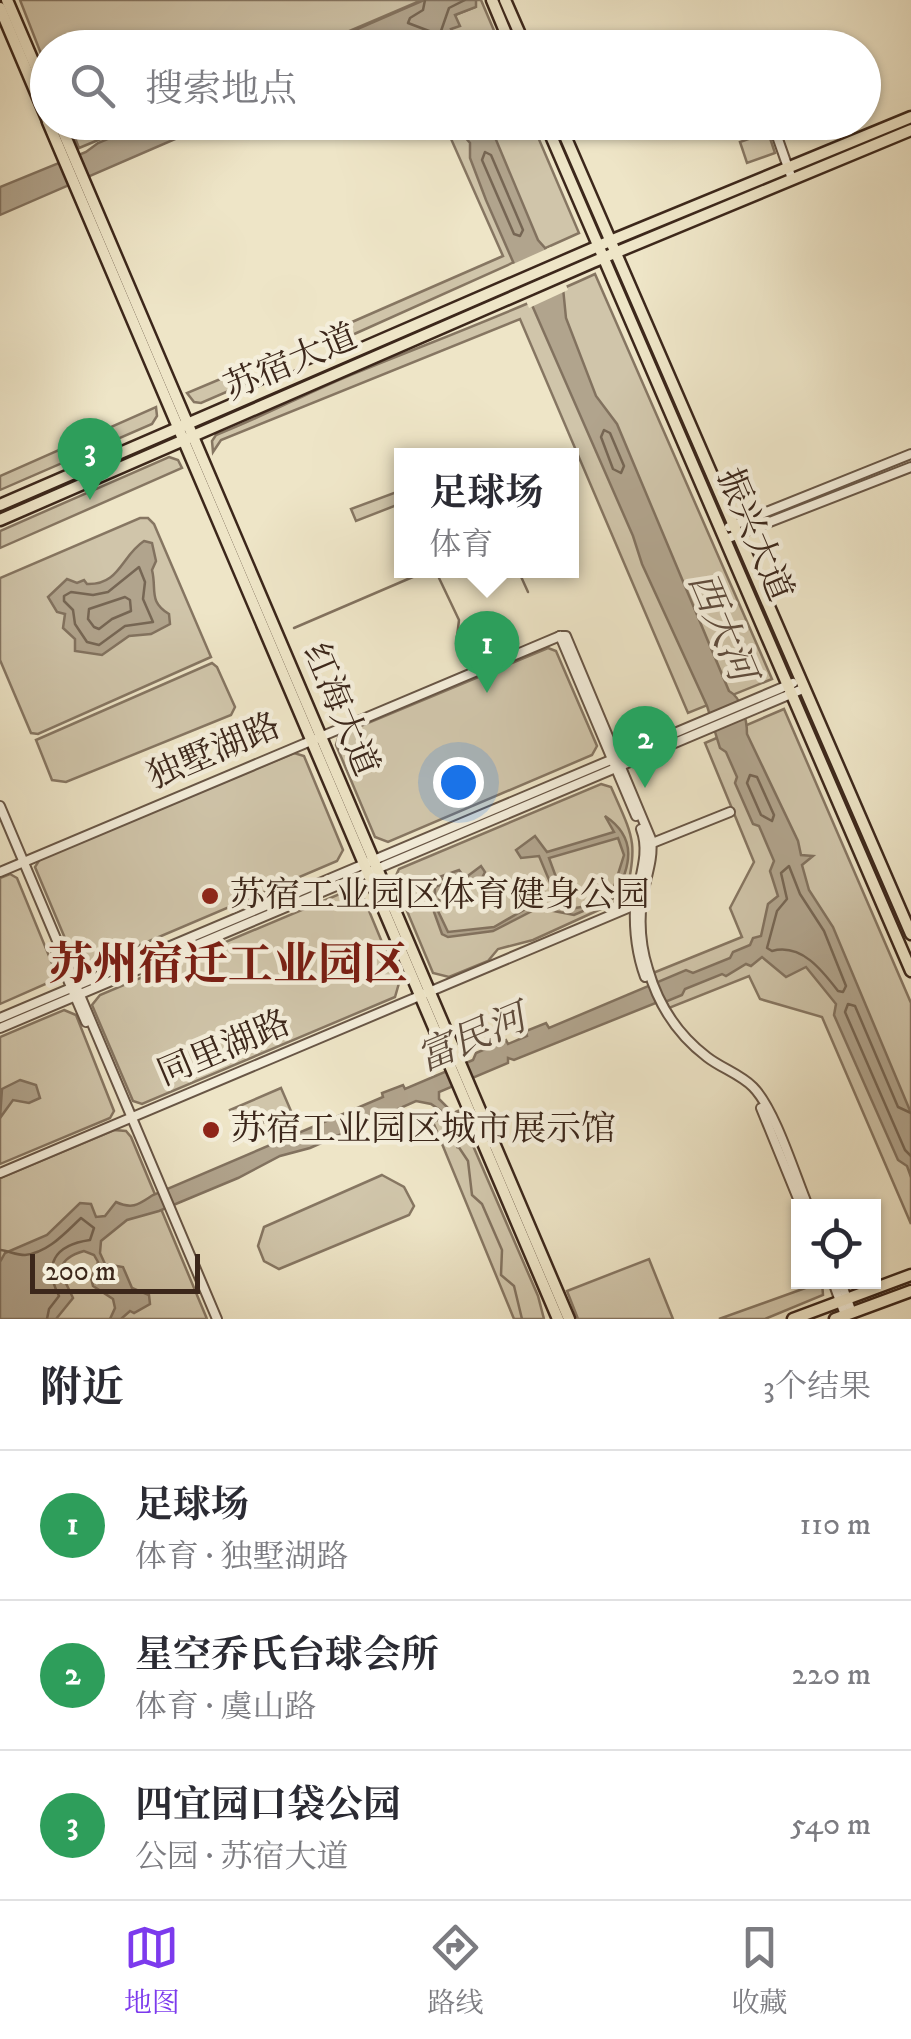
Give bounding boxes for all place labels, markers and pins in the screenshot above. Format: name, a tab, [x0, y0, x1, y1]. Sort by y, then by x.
pin: 3	[58, 418, 122, 500]
pin: 1	[454, 610, 520, 693]
pin: 2	[612, 706, 678, 788]
place label: 苏宿工业园区体育健身公园	[230, 874, 650, 918]
marker: 苏宿工业园区体育健身公园	[199, 885, 221, 907]
place label: 苏宿工业园区城市展示馆	[231, 1108, 616, 1152]
marker: 苏宿工业园区城市展示馆	[200, 1119, 222, 1141]

